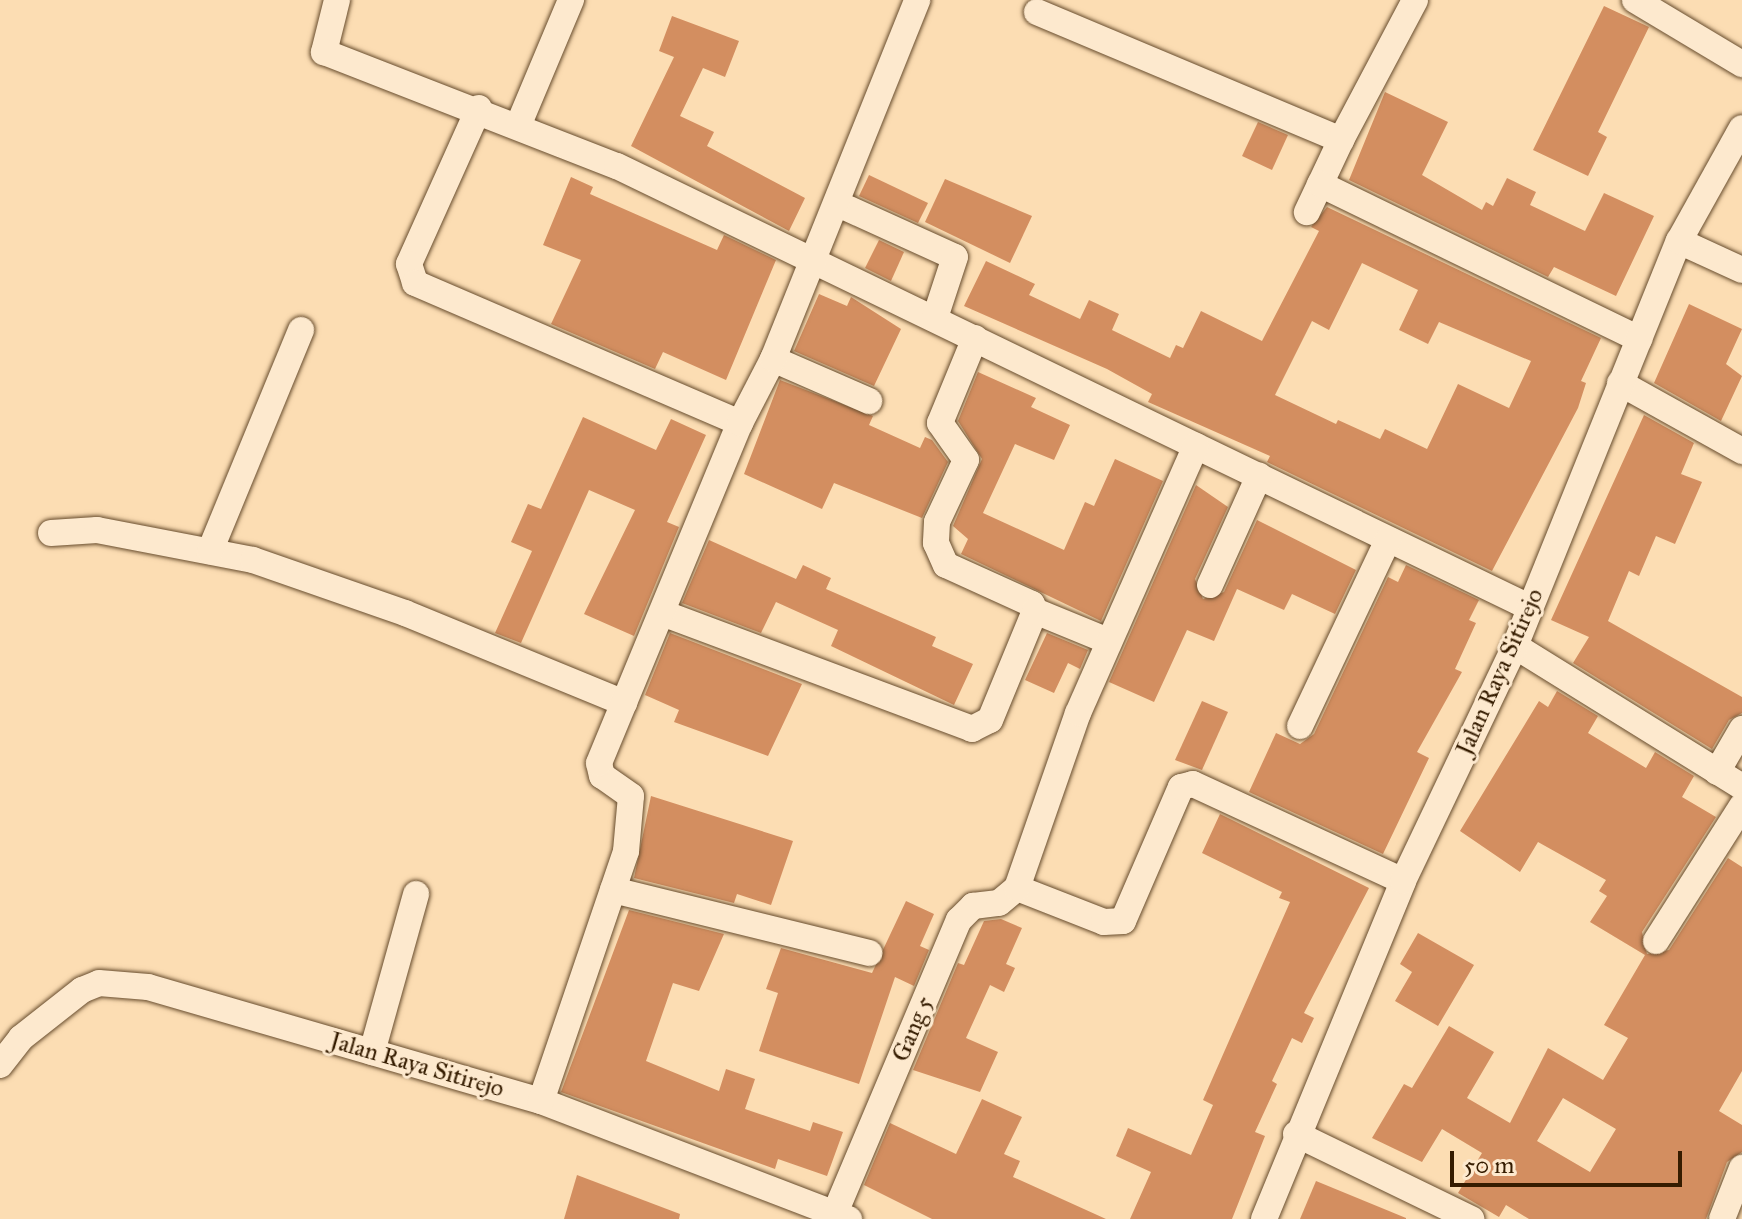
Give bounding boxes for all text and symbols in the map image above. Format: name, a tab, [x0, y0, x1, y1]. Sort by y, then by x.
street label: Jalan Raya Sitirejo	[1450, 584, 1550, 760]
street label: Gang 5	[886, 992, 940, 1066]
street label: Jalan Raya Sitirejo	[327, 1026, 507, 1104]
scale bar	[1454, 1135, 1686, 1185]
text: 50 m	[1464, 1150, 1514, 1180]

